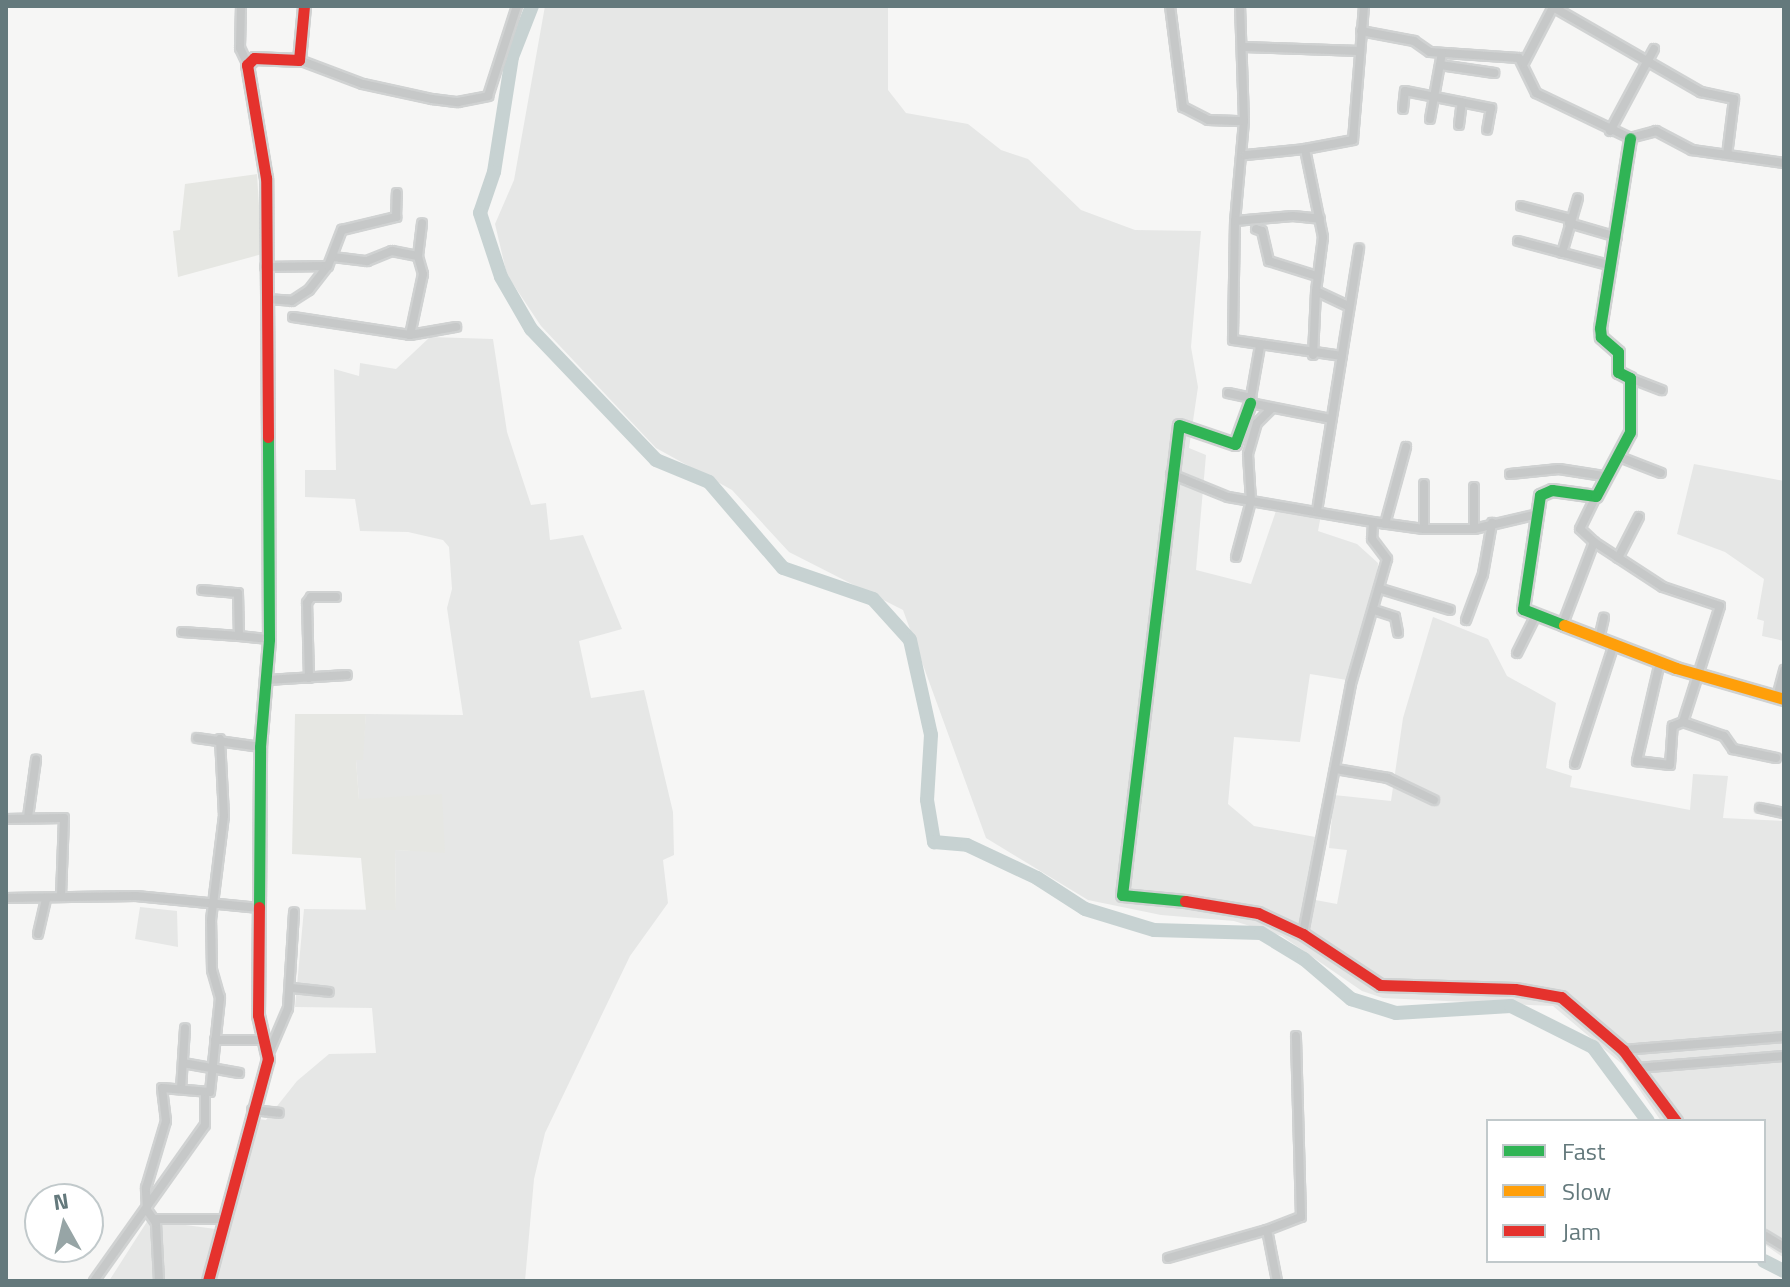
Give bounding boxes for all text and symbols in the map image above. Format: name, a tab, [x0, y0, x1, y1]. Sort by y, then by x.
legend	[1486, 1119, 1766, 1263]
text: Fast	[1562, 1133, 1605, 1169]
text: Slow	[1562, 1173, 1611, 1209]
north arrow	[24, 1183, 104, 1263]
text: N	[51, 1183, 71, 1219]
text: Jam	[1562, 1213, 1601, 1249]

